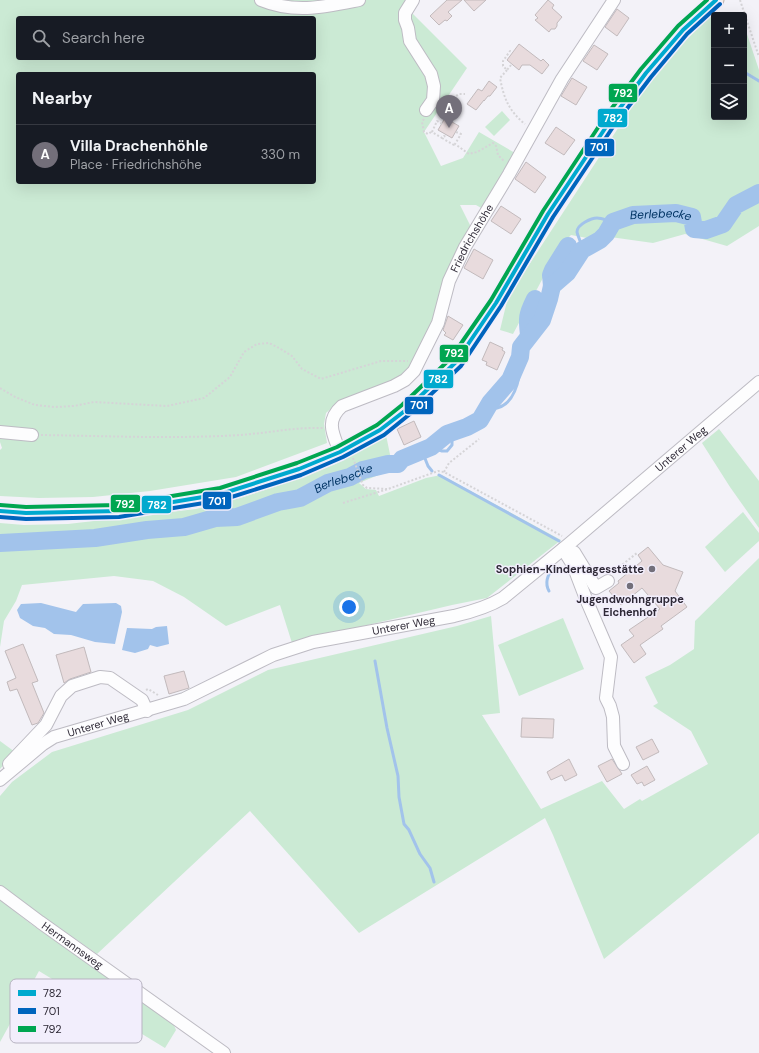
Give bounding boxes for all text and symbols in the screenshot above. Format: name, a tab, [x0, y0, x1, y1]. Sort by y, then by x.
map controls	[711, 12, 747, 120]
button: +	[711, 12, 747, 48]
search box	[16, 16, 316, 60]
icon: search	[30, 27, 52, 49]
text: Search here	[62, 28, 145, 48]
button: −	[711, 48, 747, 84]
line badge: 792	[608, 83, 638, 103]
button: layers	[711, 84, 747, 120]
text: 792	[613, 86, 633, 100]
text: Nearby	[32, 87, 92, 109]
pin: A	[436, 95, 462, 128]
line badge: 782	[597, 108, 628, 128]
text: 782	[603, 111, 623, 125]
text: Villa Drachenhöhle	[70, 136, 208, 156]
line badge: 701	[584, 138, 615, 157]
text: 701	[590, 140, 608, 154]
text: A	[40, 146, 50, 163]
text: 330 m	[261, 146, 300, 163]
text: Place · Friedrichshöhe	[70, 156, 202, 173]
street label: Friedrichshöhe	[447, 202, 496, 275]
water label: Berlebecke	[630, 205, 694, 225]
line badge: 792	[439, 344, 469, 363]
text: 792	[444, 346, 464, 360]
line badge: 782	[423, 369, 454, 389]
text: 782	[428, 372, 448, 386]
line badge: 701	[404, 396, 434, 415]
text: 701	[410, 398, 428, 412]
street label: Unterer Weg	[652, 423, 710, 475]
water label: Berlebecke	[311, 460, 374, 497]
line badge: 701	[202, 491, 232, 510]
line badge: 792	[110, 494, 141, 513]
text: 701	[208, 494, 226, 508]
line badge: 782	[141, 495, 172, 514]
text: 792	[115, 497, 135, 511]
text: 782	[147, 498, 167, 512]
place label: Sophien-Kindertagesstätte	[496, 562, 644, 576]
marker: Sophien-Kindertagesstätte	[647, 564, 657, 574]
marker: Jugendwohngruppe Eichenhof	[625, 581, 635, 591]
place label: Jugendwohngruppe Eichenhof	[576, 592, 684, 619]
your location	[339, 597, 359, 617]
street label: Unterer Weg	[371, 613, 436, 638]
street label: Unterer Weg	[66, 708, 131, 740]
street label: Hermannsweg	[39, 919, 106, 972]
legend	[10, 979, 142, 1043]
text: 782	[43, 986, 62, 1000]
text: 701	[43, 1004, 60, 1018]
text: 792	[43, 1022, 62, 1036]

